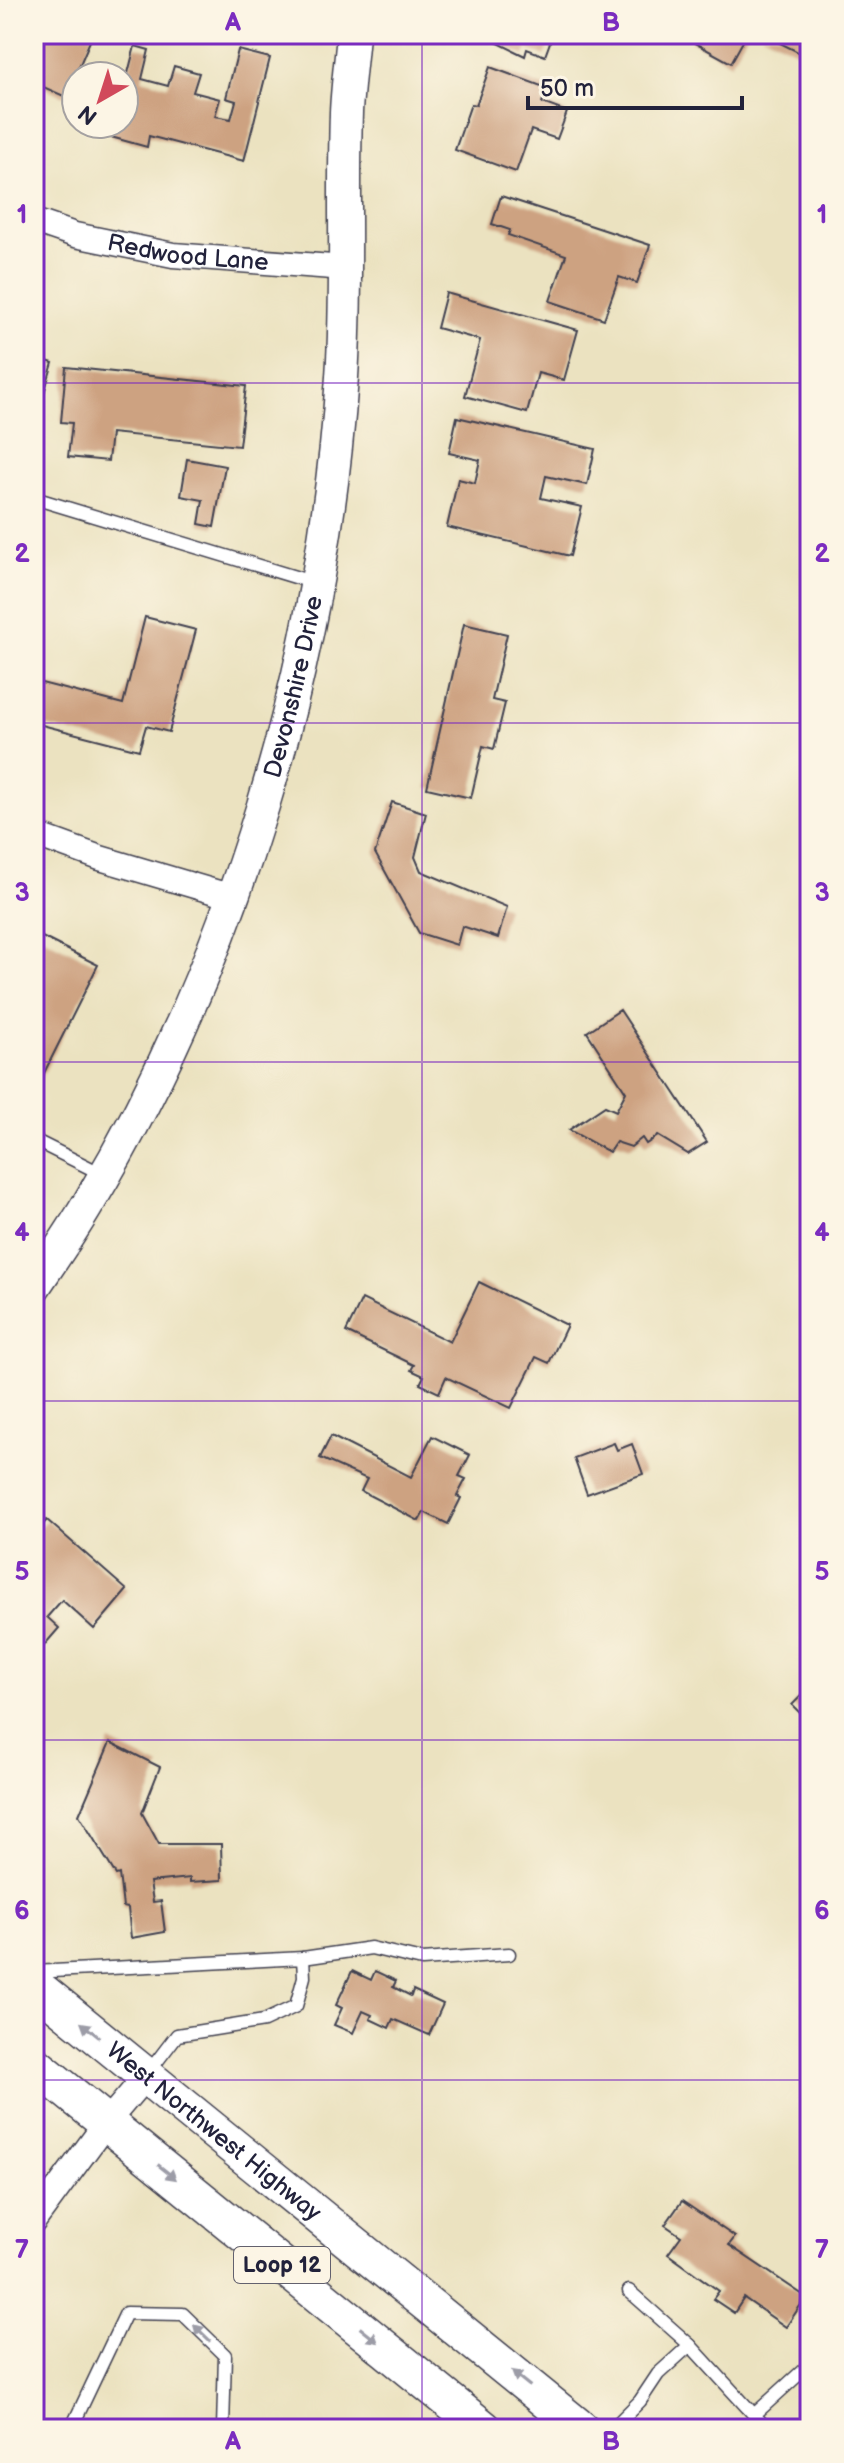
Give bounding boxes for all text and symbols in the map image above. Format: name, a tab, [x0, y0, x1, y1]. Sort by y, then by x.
text: A	[224, 8, 241, 39]
text: B	[602, 8, 620, 39]
north arrow	[60, 60, 140, 140]
scale bar	[528, 60, 742, 110]
text: 50 m	[540, 74, 594, 103]
text: N	[73, 99, 103, 130]
text: 1	[17, 200, 27, 231]
text: 1	[817, 200, 827, 231]
street label: Redwood Lane	[105, 228, 270, 277]
text: 2	[14, 539, 30, 570]
text: 2	[814, 539, 830, 570]
street label: Devonshire Drive	[257, 593, 328, 781]
text: 3	[14, 878, 30, 909]
text: 3	[814, 878, 830, 909]
text: 4	[14, 1218, 30, 1249]
text: 4	[814, 1218, 830, 1249]
text: 5	[14, 1557, 30, 1588]
text: 5	[814, 1557, 830, 1588]
text: 6	[14, 1896, 30, 1927]
text: 6	[814, 1896, 830, 1927]
one-way arrow	[80, 2022, 100, 2039]
street label: West Northwest Highway	[101, 2035, 327, 2227]
one-way arrow	[157, 2163, 177, 2180]
text: 7	[15, 2235, 29, 2266]
text: 7	[815, 2235, 829, 2266]
road number: Loop 12	[234, 2247, 330, 2283]
one-way arrow	[193, 2324, 212, 2343]
one-way arrow	[359, 2327, 379, 2343]
one-way arrow	[511, 2371, 531, 2388]
text: A	[224, 2427, 241, 2458]
text: B	[602, 2427, 620, 2458]

